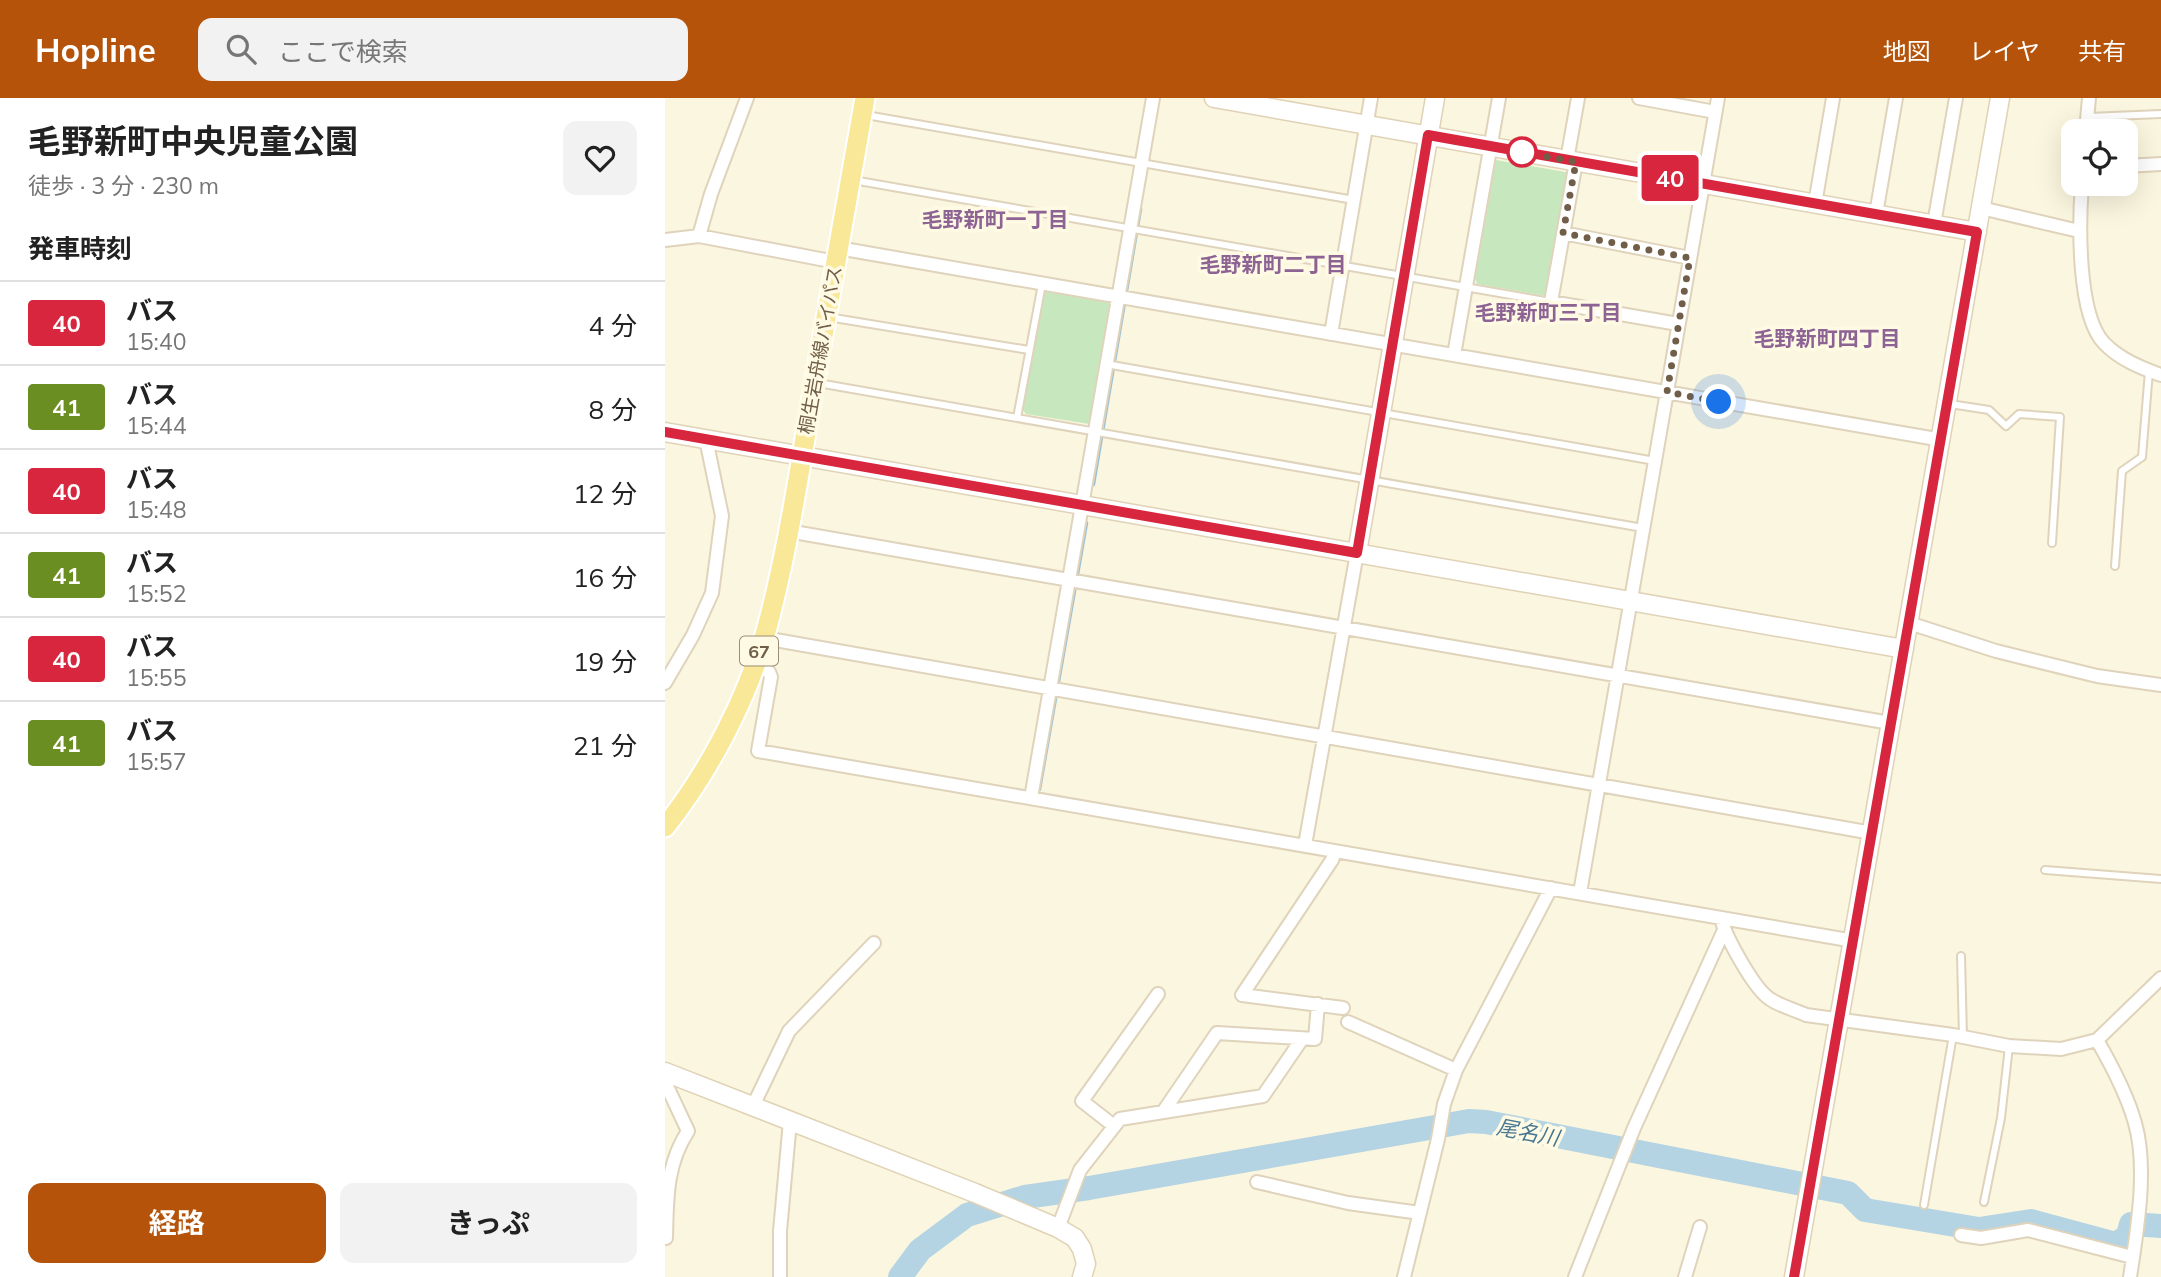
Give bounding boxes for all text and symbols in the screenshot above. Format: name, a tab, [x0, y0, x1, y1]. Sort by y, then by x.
search box	[198, 18, 688, 81]
text: Hopline	[35, 29, 156, 70]
icon: search	[222, 30, 260, 68]
text: ここで検索	[278, 35, 408, 68]
text: 地図	[1883, 36, 1931, 66]
text: レイヤ	[1969, 36, 2040, 66]
text: 共有	[2078, 36, 2126, 66]
map controls	[2061, 119, 2138, 196]
button: locate	[2061, 119, 2138, 196]
text: 毛野新町中央児童公園	[28, 120, 358, 161]
button: heart	[563, 121, 637, 195]
unlabelled marker	[1507, 137, 1537, 167]
line badge: 40	[1639, 155, 1701, 201]
text: 40	[1656, 163, 1684, 193]
text: 徒歩 · 3 分 · 230 m	[28, 171, 219, 200]
district label: 毛野新町一丁目	[922, 206, 1069, 232]
text: 発車時刻	[28, 232, 132, 265]
district label: 毛野新町二丁目	[1200, 251, 1347, 277]
street label: 桐生岩舟線バイパス	[793, 264, 847, 436]
text: バス	[126, 294, 178, 327]
district label: 毛野新町三丁目	[1475, 299, 1622, 325]
text: 40	[52, 308, 81, 338]
text: 4 分	[589, 309, 637, 342]
district label: 毛野新町四丁目	[1754, 325, 1901, 351]
text: 15:40	[126, 327, 186, 356]
text: バス	[126, 378, 178, 411]
your location	[1701, 384, 1736, 419]
text: 41	[52, 392, 81, 422]
text: 8 分	[589, 393, 637, 426]
text: 15:44	[126, 411, 186, 440]
text: バス	[126, 462, 178, 495]
text: 40	[52, 476, 81, 506]
text: 12 分	[573, 477, 637, 510]
text: 15:48	[126, 495, 186, 524]
text: バス	[126, 546, 178, 579]
text: 41	[52, 560, 81, 590]
text: 16 分	[573, 561, 637, 594]
text: 15:52	[126, 579, 186, 608]
text: バス	[126, 630, 178, 663]
road number: 67	[740, 636, 778, 666]
text: 40	[52, 644, 81, 674]
text: 19 分	[573, 645, 637, 678]
text: 15:55	[126, 663, 186, 692]
text: バス	[126, 714, 178, 747]
text: 41	[52, 728, 81, 758]
text: 21 分	[573, 729, 637, 762]
text: 15:57	[126, 747, 186, 776]
water label: 尾名川	[1495, 1113, 1563, 1151]
button: 経路	[28, 1183, 326, 1263]
button: きっぷ	[340, 1183, 637, 1263]

